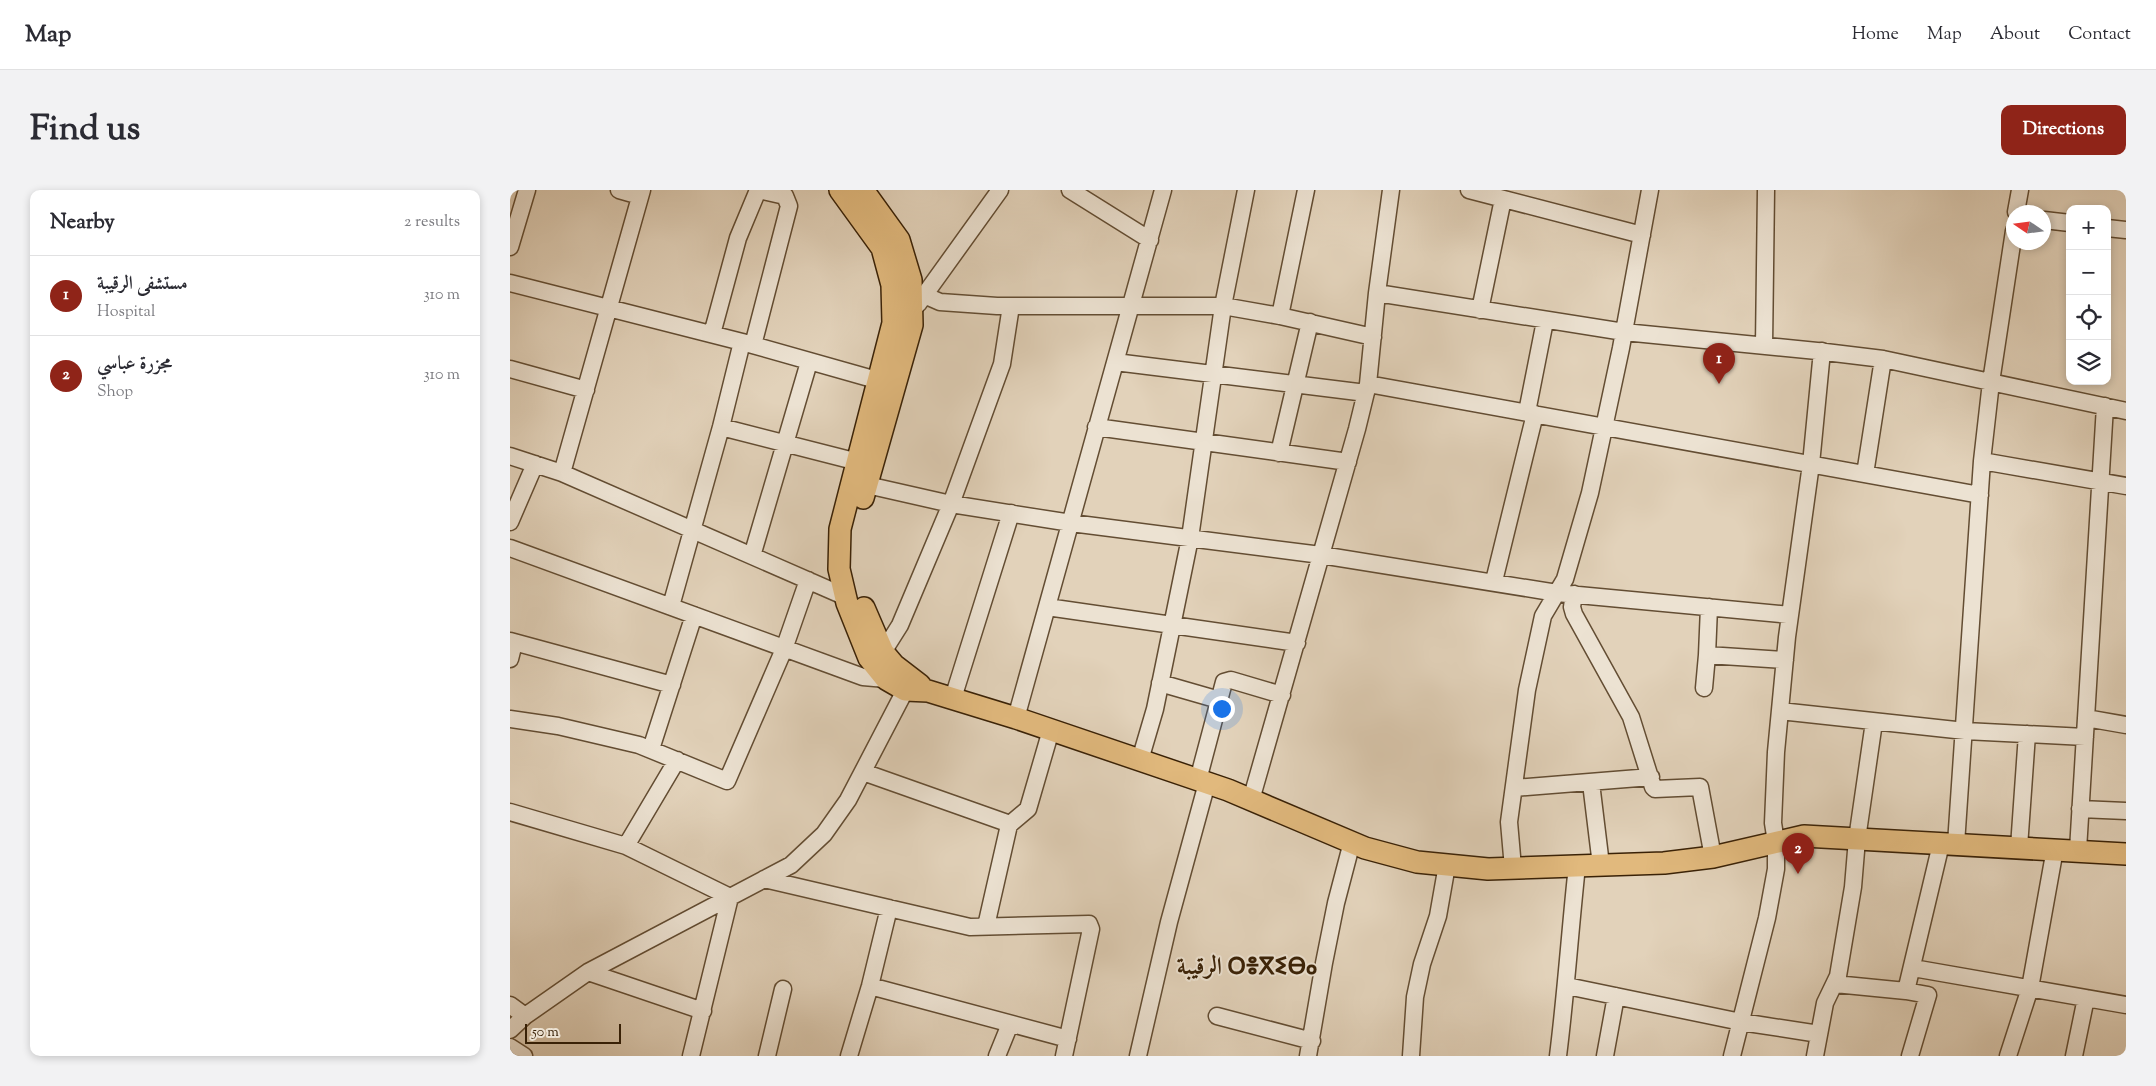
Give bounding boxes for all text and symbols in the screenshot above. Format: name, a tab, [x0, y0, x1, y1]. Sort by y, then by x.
text: Map	[25, 18, 71, 52]
text: Home	[1852, 22, 1899, 48]
text: Map	[1927, 22, 1962, 48]
text: About	[1990, 22, 2040, 48]
text: Contact	[2068, 22, 2131, 48]
text: Find us	[30, 105, 140, 156]
button: Directions	[2001, 105, 2126, 155]
north arrow	[2006, 205, 2051, 250]
map controls	[2066, 205, 2111, 385]
button: +	[2066, 205, 2111, 250]
text: Nearby	[50, 208, 115, 238]
text: 2 results	[404, 211, 460, 234]
button: −	[2066, 250, 2111, 295]
text: مستشفى الرقيبة	[97, 271, 188, 298]
text: 1	[63, 284, 69, 307]
text: 310 m	[423, 284, 460, 307]
button: locate	[2066, 295, 2111, 340]
text: Hospital	[97, 301, 155, 324]
button: layers	[2066, 340, 2111, 385]
pin: 1	[1703, 343, 1735, 384]
text: مجزرة عباسي	[97, 351, 172, 378]
text: 2	[62, 364, 70, 387]
text: 310 m	[423, 364, 460, 387]
text: Shop	[97, 381, 133, 404]
your location	[1209, 696, 1235, 722]
pin: 2	[1782, 833, 1814, 874]
district label: الرقيبة ⵔⴻⴳⵉⴱⴰ	[1177, 951, 1317, 985]
scale bar	[525, 1021, 621, 1044]
text: 50 m	[532, 1023, 559, 1043]

